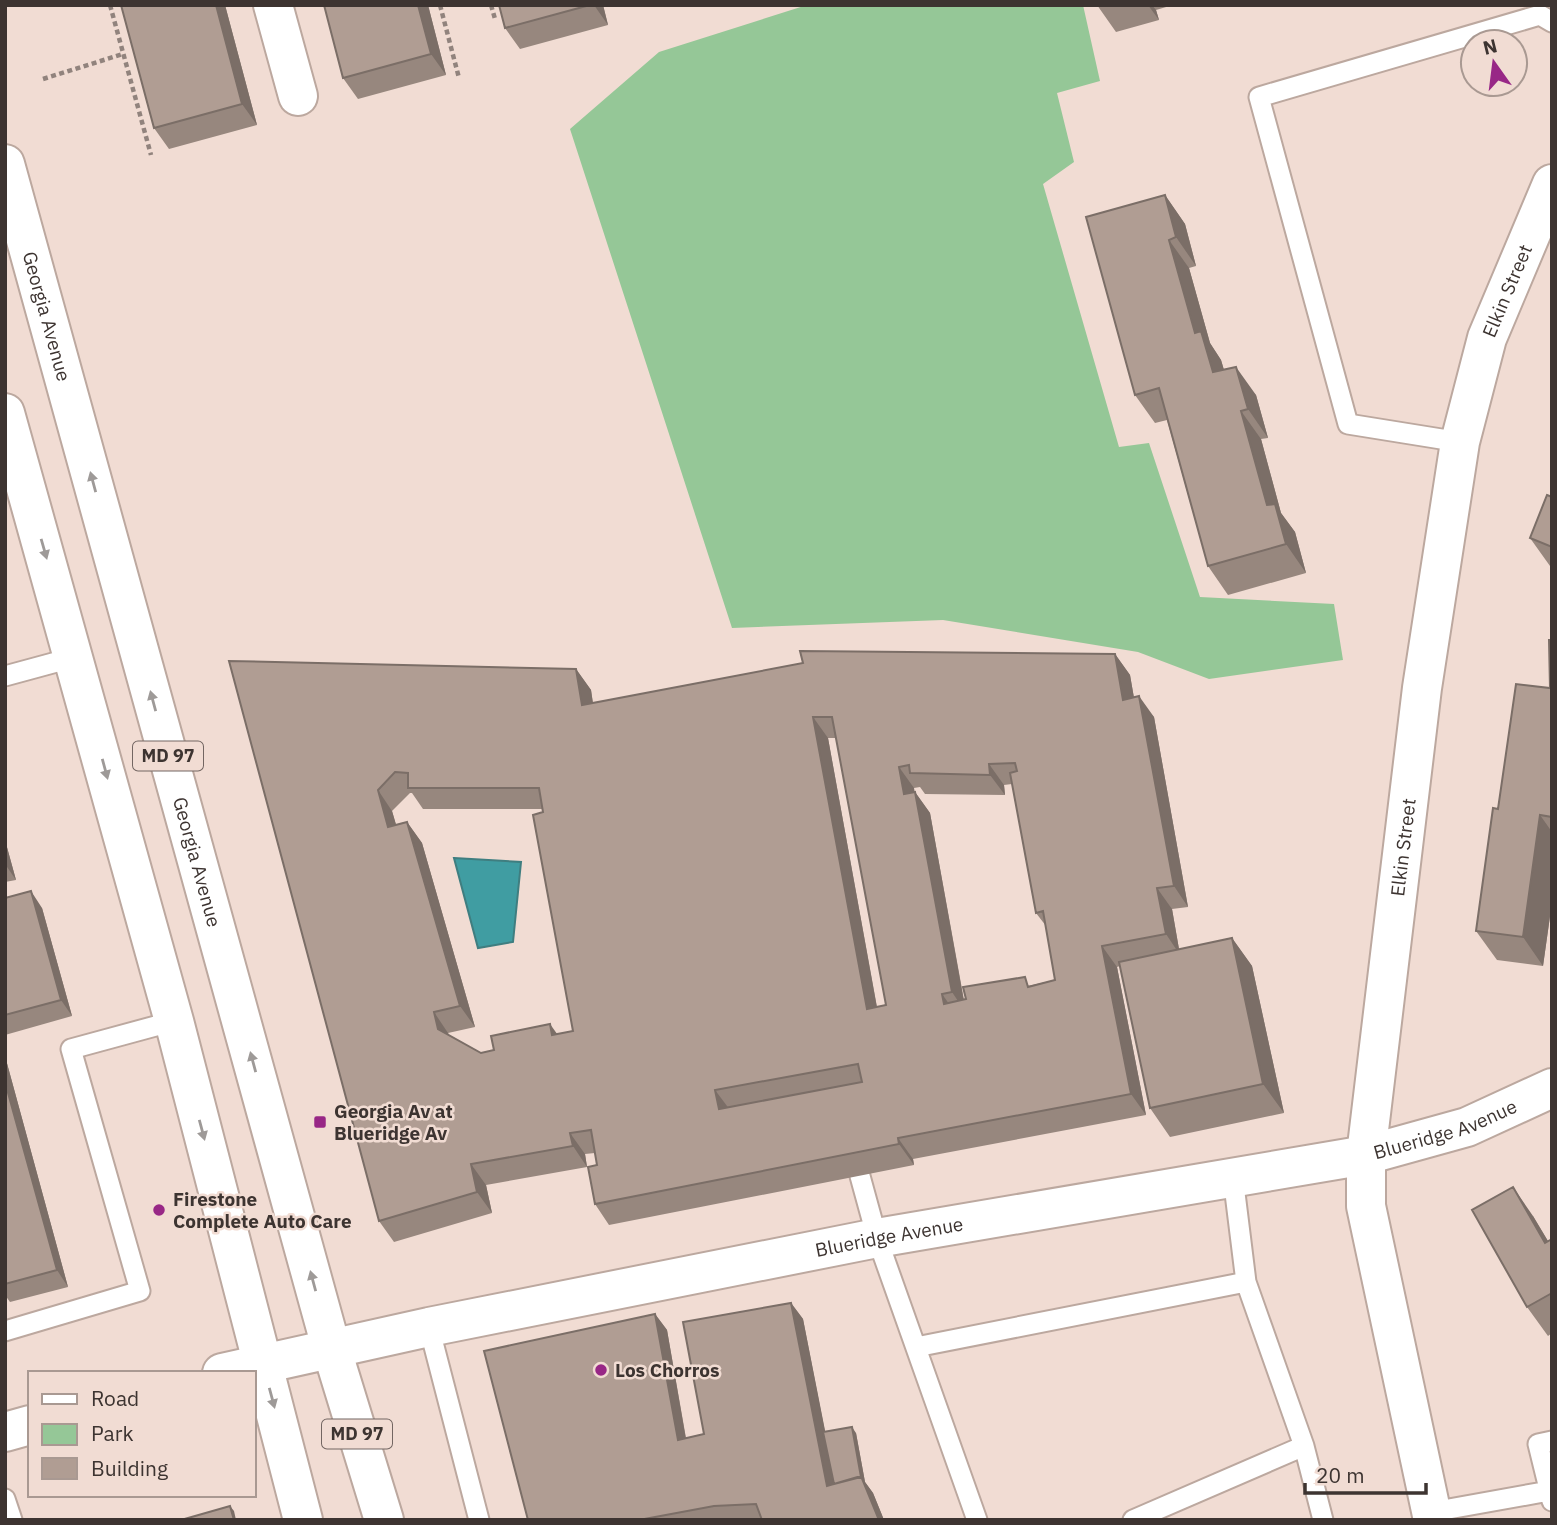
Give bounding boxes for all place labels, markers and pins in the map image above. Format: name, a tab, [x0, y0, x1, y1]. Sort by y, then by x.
place label: Georgia Av at Blueridge Av	[334, 1099, 453, 1145]
marker: Georgia Av at Blueridge Av	[312, 1114, 328, 1130]
place label: Firestone Complete Auto Care	[173, 1187, 352, 1233]
marker: Firestone Complete Auto Care	[151, 1202, 167, 1218]
place label: Los Chorros	[615, 1358, 720, 1382]
marker: Los Chorros	[593, 1362, 609, 1378]

